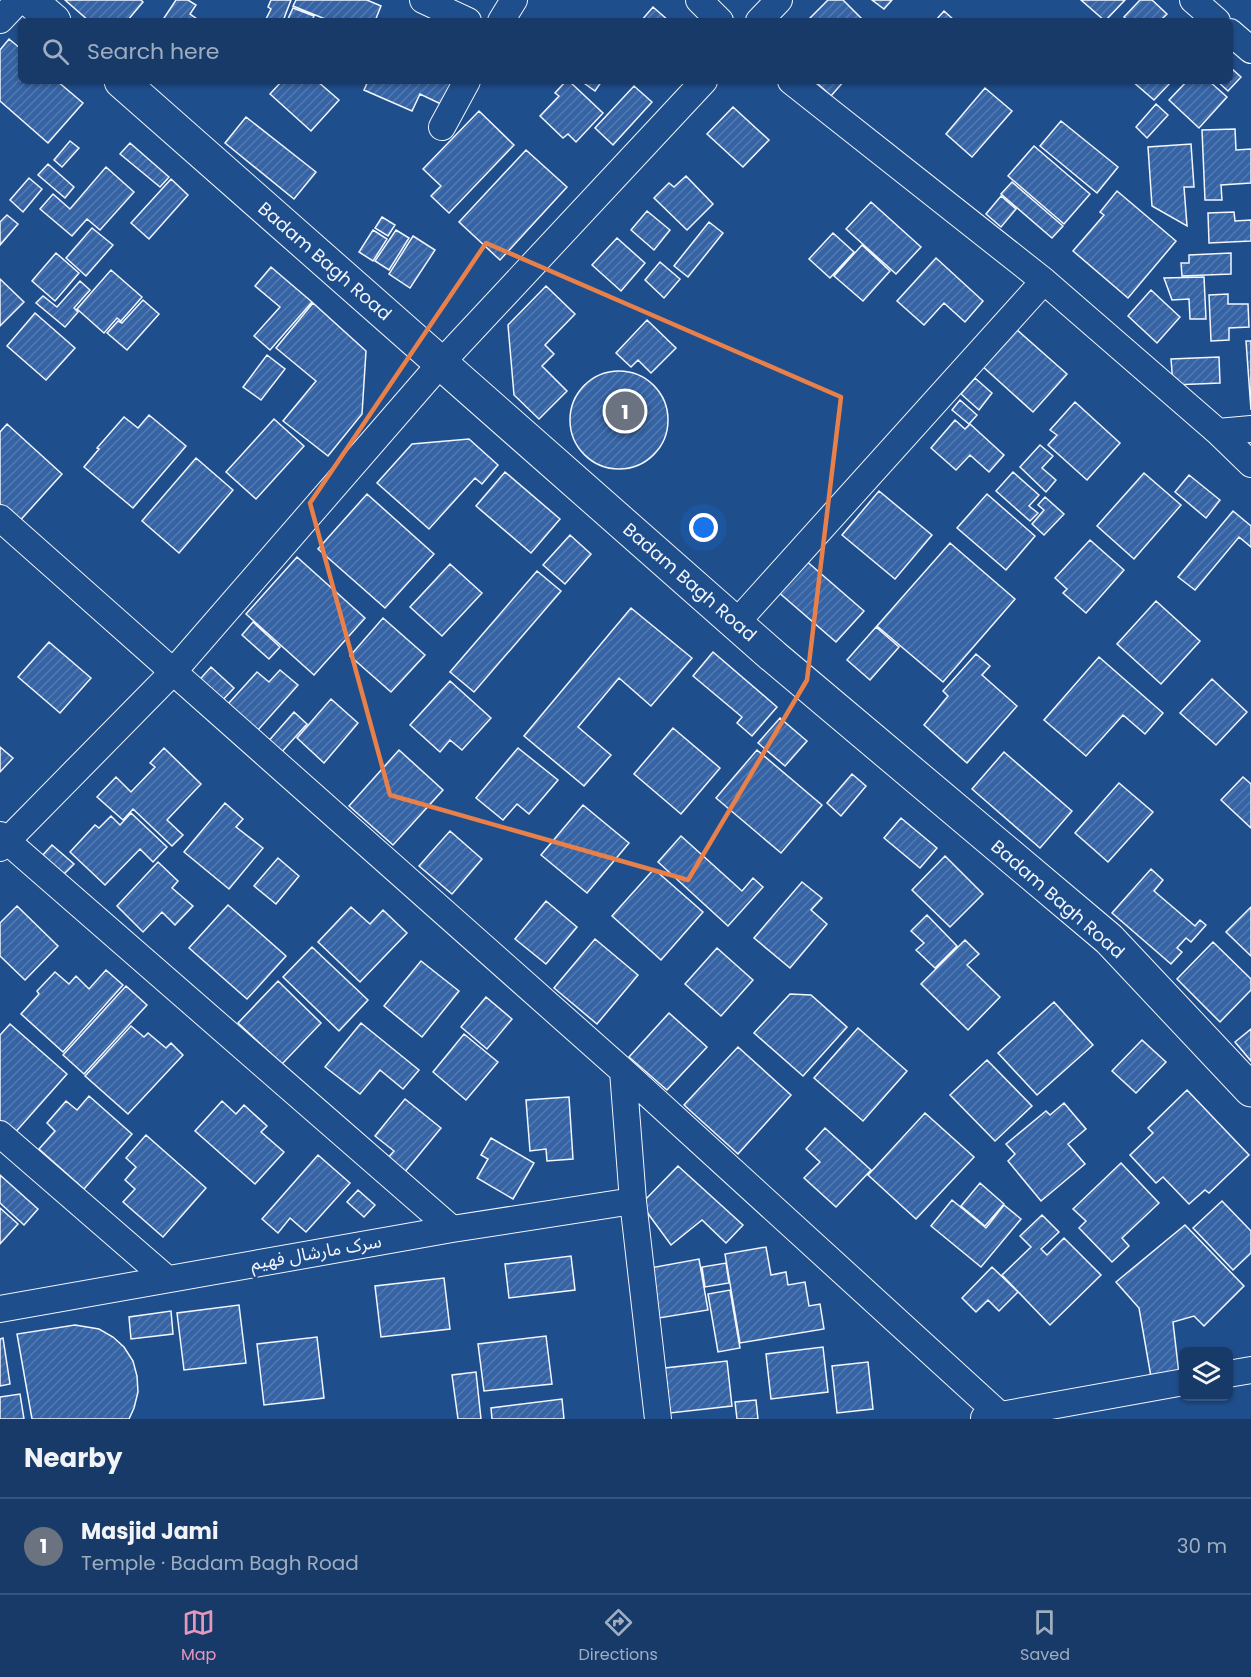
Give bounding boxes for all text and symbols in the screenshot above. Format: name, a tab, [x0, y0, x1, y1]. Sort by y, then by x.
search box	[18, 18, 1233, 84]
icon: search	[39, 35, 72, 68]
text: Search here	[87, 36, 220, 67]
street label: Badam Bagh Road	[253, 196, 397, 326]
pin: 1	[606, 388, 644, 434]
your location	[689, 513, 718, 542]
street label: Badam Bagh Road	[618, 517, 762, 647]
street label: Badam Bagh Road	[986, 834, 1130, 964]
street label: سرک مارشال فهیم	[249, 1228, 384, 1277]
map controls	[1179, 1347, 1233, 1401]
button: layers	[1179, 1347, 1233, 1401]
text: Nearby	[24, 1440, 122, 1476]
text: Masjid Jami	[81, 1516, 218, 1547]
text: 1	[40, 1532, 47, 1560]
text: 30 m	[1177, 1532, 1227, 1560]
text: Temple · Badam Bagh Road	[81, 1549, 359, 1577]
tab: Map	[181, 1606, 216, 1667]
tab: Directions	[579, 1606, 658, 1667]
tab: Saved	[1020, 1606, 1070, 1667]

